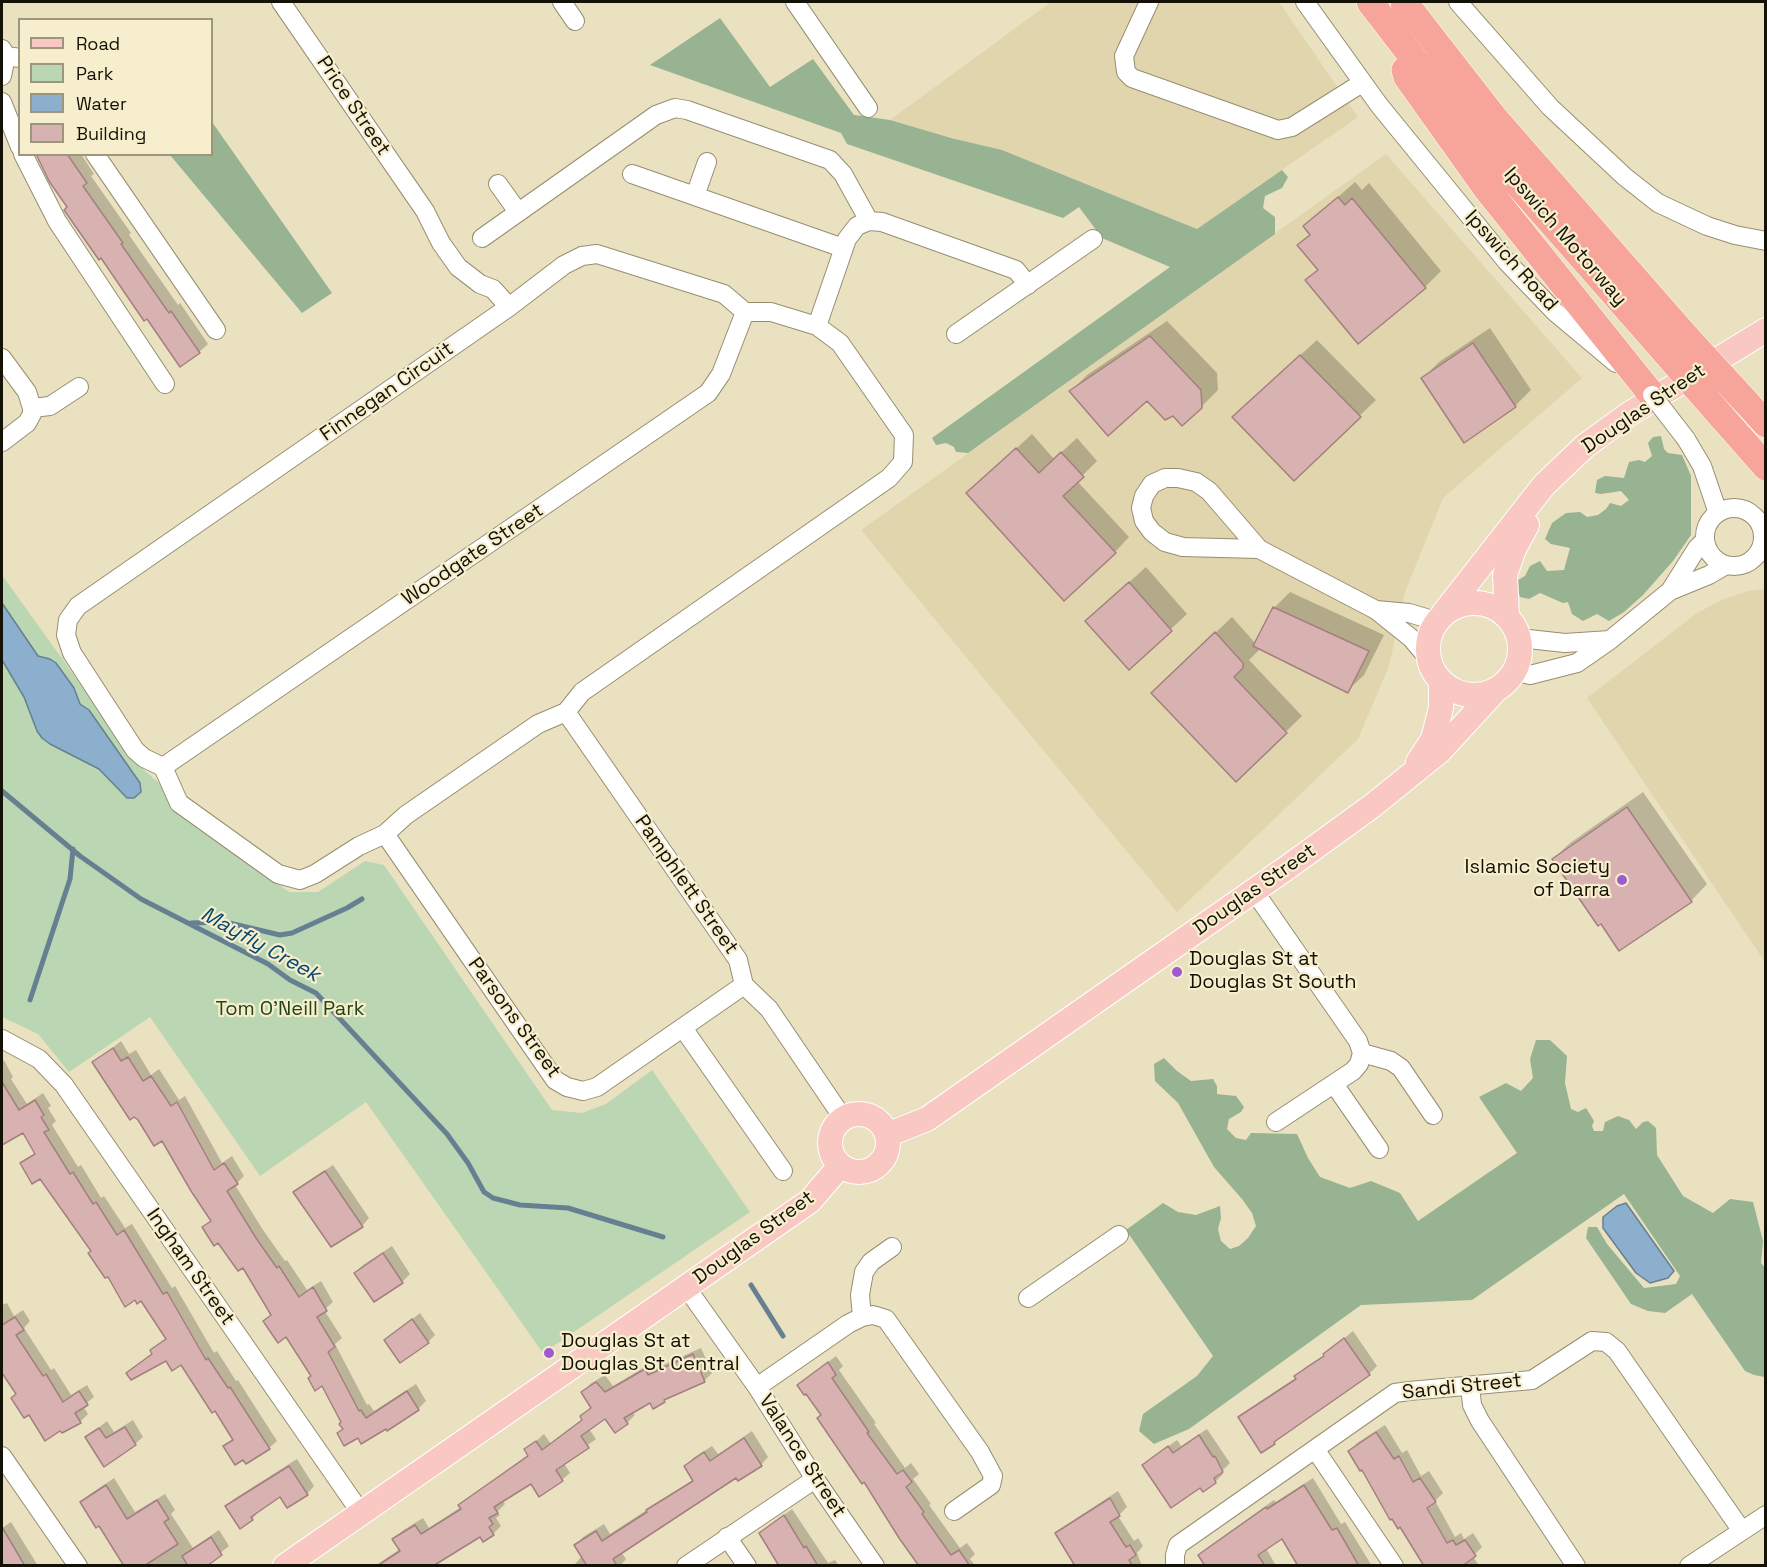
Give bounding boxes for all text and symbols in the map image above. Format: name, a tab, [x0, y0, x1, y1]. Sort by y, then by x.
legend	[18, 18, 213, 156]
text: Road	[76, 32, 120, 55]
street label: Price Street	[311, 52, 395, 160]
text: Park	[76, 62, 113, 85]
text: Water	[76, 92, 127, 115]
text: Building	[76, 122, 146, 145]
street label: Ipswich Motorway	[1498, 163, 1632, 311]
street label: Ipswich Road	[1459, 206, 1563, 316]
street label: Finnegan Circuit	[316, 337, 458, 447]
street label: Douglas Street	[1578, 359, 1710, 459]
street label: Woodgate Street	[398, 499, 548, 611]
street label: Pamphlett Street	[629, 811, 743, 959]
street label: Douglas Street	[1189, 839, 1321, 941]
place label: Islamic Society of Darra	[1465, 856, 1610, 903]
marker: Islamic Society of Darra	[1615, 873, 1629, 887]
water label: Mayfly Creek	[196, 902, 324, 988]
place label: Douglas St at Douglas St South	[1189, 948, 1357, 995]
street label: Parsons Street	[462, 953, 566, 1083]
marker: Douglas St at Douglas St South	[1170, 965, 1184, 979]
park label: Tom O'Neill Park	[215, 998, 365, 1022]
street label: Douglas Street	[689, 1186, 819, 1290]
street label: Ingham Street	[141, 1204, 239, 1330]
place label: Douglas St at Douglas St Central	[561, 1330, 740, 1377]
marker: Douglas St at Douglas St Central	[542, 1346, 556, 1360]
street label: Sandi Street	[1401, 1369, 1523, 1405]
street label: Valance Street	[753, 1390, 851, 1522]

